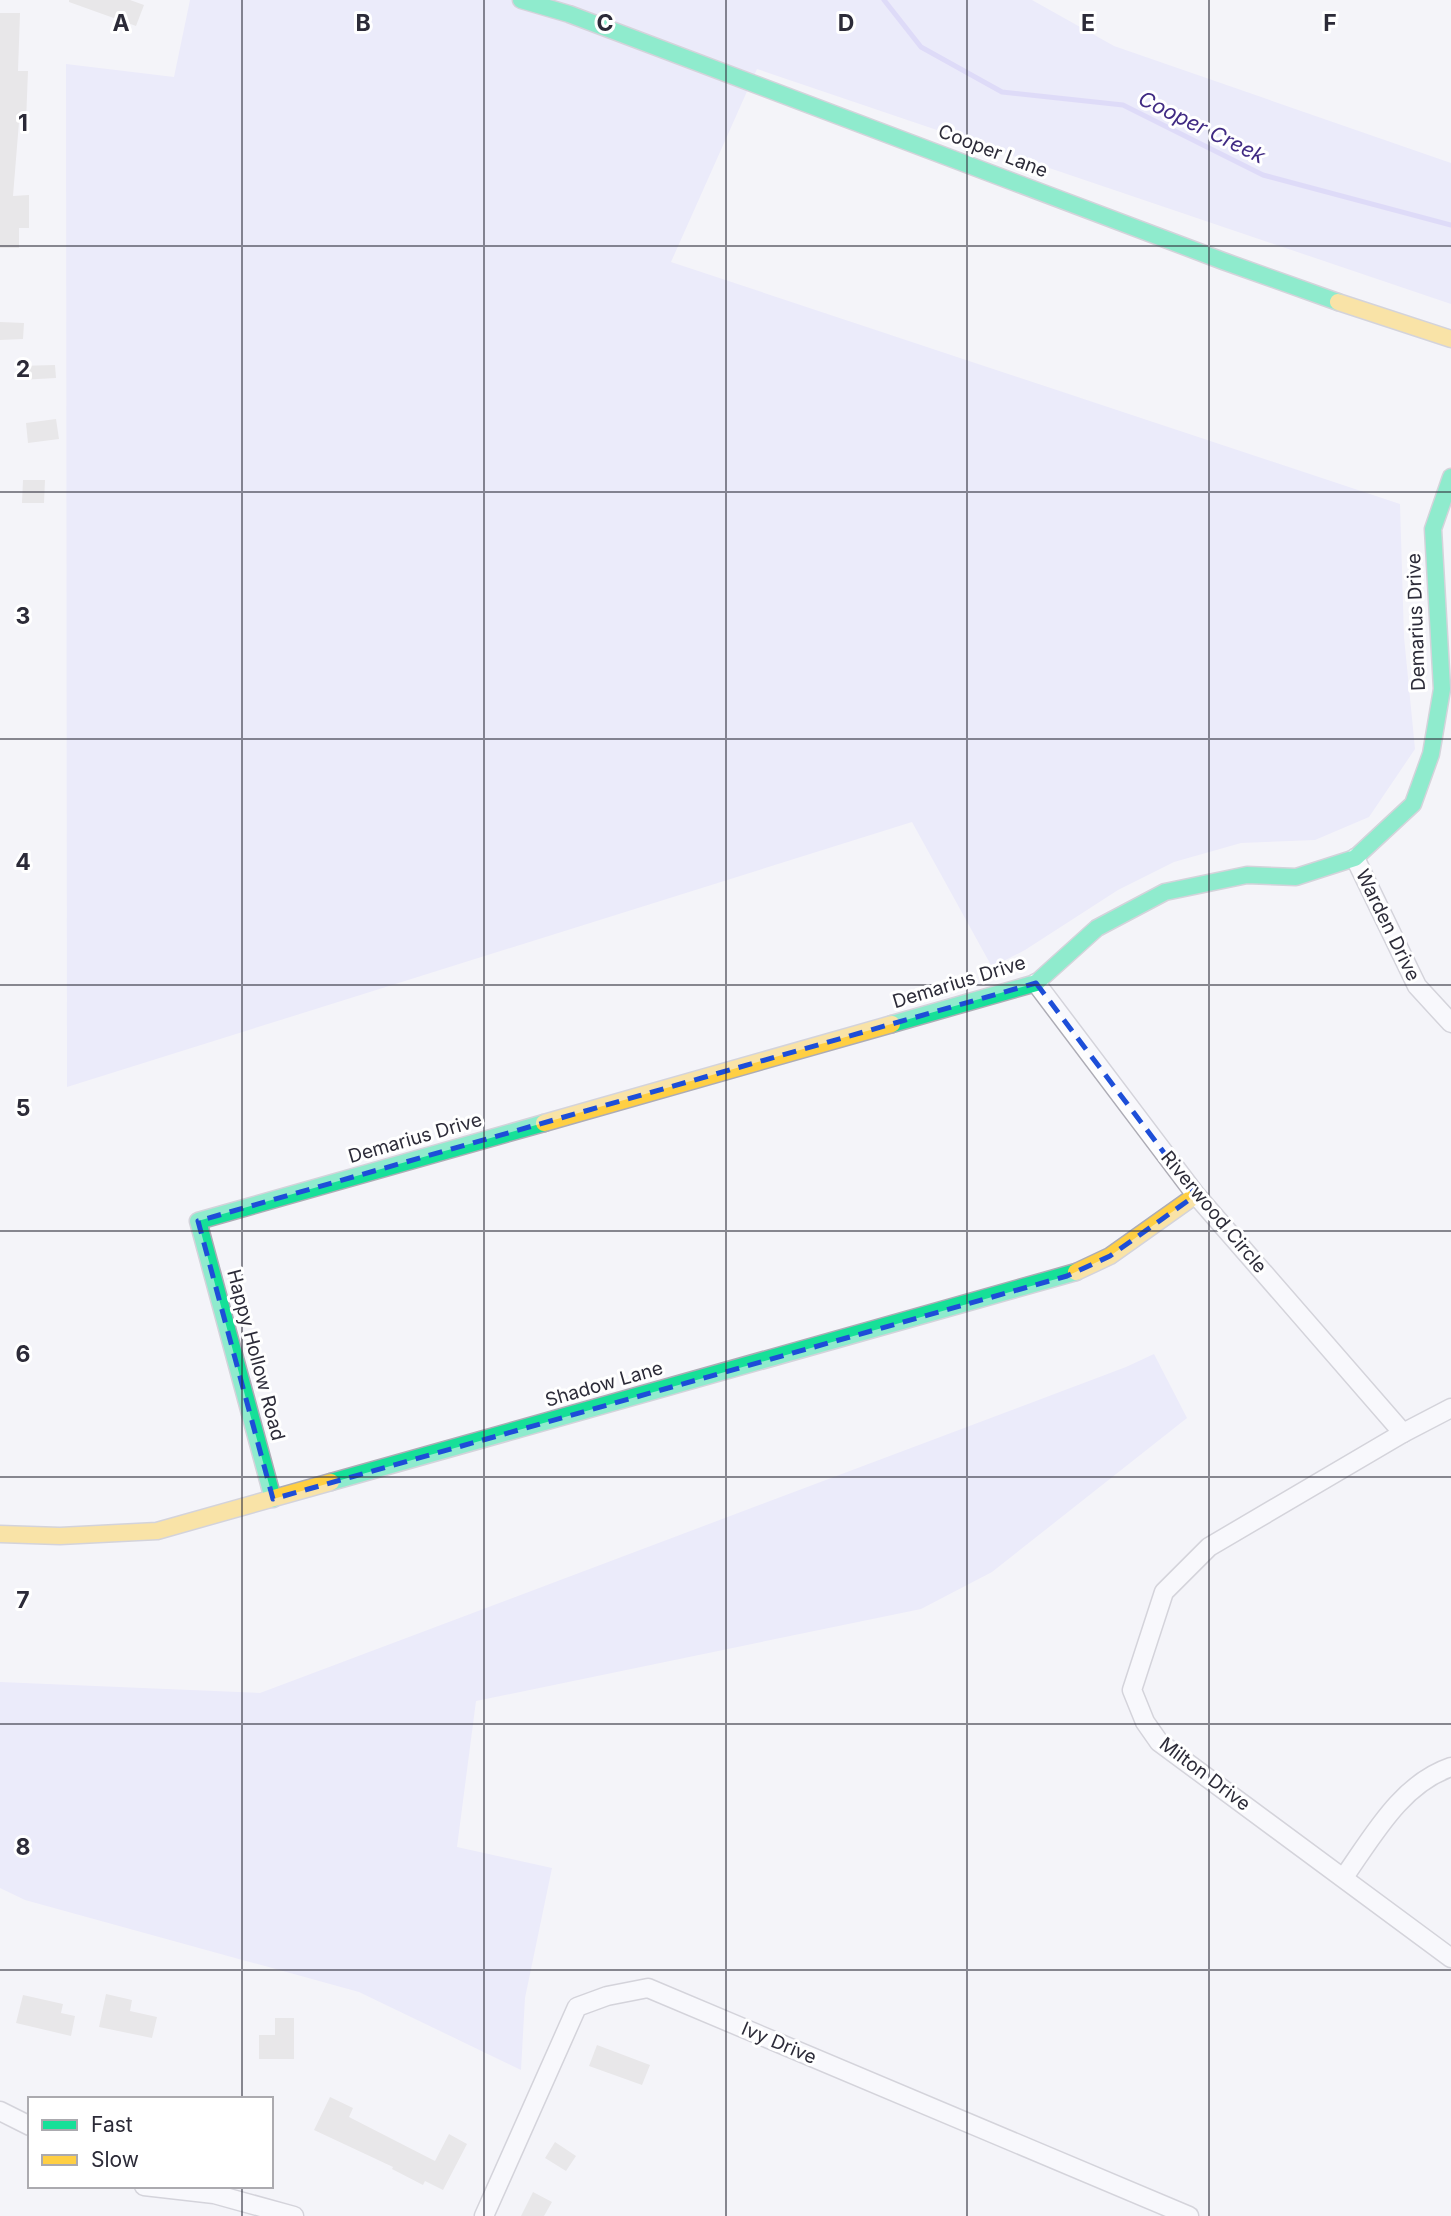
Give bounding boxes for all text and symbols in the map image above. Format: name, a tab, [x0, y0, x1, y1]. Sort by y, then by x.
text: A	[112, 9, 130, 37]
text: B	[355, 9, 371, 37]
text: C	[596, 9, 614, 37]
text: D	[838, 9, 854, 37]
text: E	[1081, 9, 1095, 37]
text: F	[1323, 9, 1337, 37]
water label: Cooper Creek	[1135, 86, 1270, 169]
text: 1	[18, 109, 28, 137]
street label: Cooper Lane	[935, 120, 1051, 182]
text: 2	[16, 355, 30, 383]
street label: Demarius Drive	[1402, 553, 1430, 691]
text: 3	[16, 602, 30, 630]
text: 4	[15, 848, 31, 876]
street label: Warden Drive	[1351, 865, 1425, 985]
street label: Demarius Drive	[890, 951, 1028, 1013]
text: 5	[16, 1094, 30, 1122]
street label: Demarius Drive	[346, 1108, 484, 1168]
street label: Riverwood Circle	[1156, 1146, 1272, 1278]
street label: Happy Hollow Road	[222, 1267, 290, 1443]
text: 6	[16, 1340, 30, 1368]
street label: Shadow Lane	[542, 1356, 666, 1412]
text: 7	[16, 1586, 30, 1614]
street label: Milton Drive	[1155, 1732, 1255, 1816]
text: 8	[16, 1833, 30, 1861]
street label: Ivy Drive	[738, 2017, 820, 2069]
legend	[28, 2097, 273, 2188]
text: Fast	[91, 2112, 133, 2137]
text: Slow	[91, 2147, 139, 2172]

